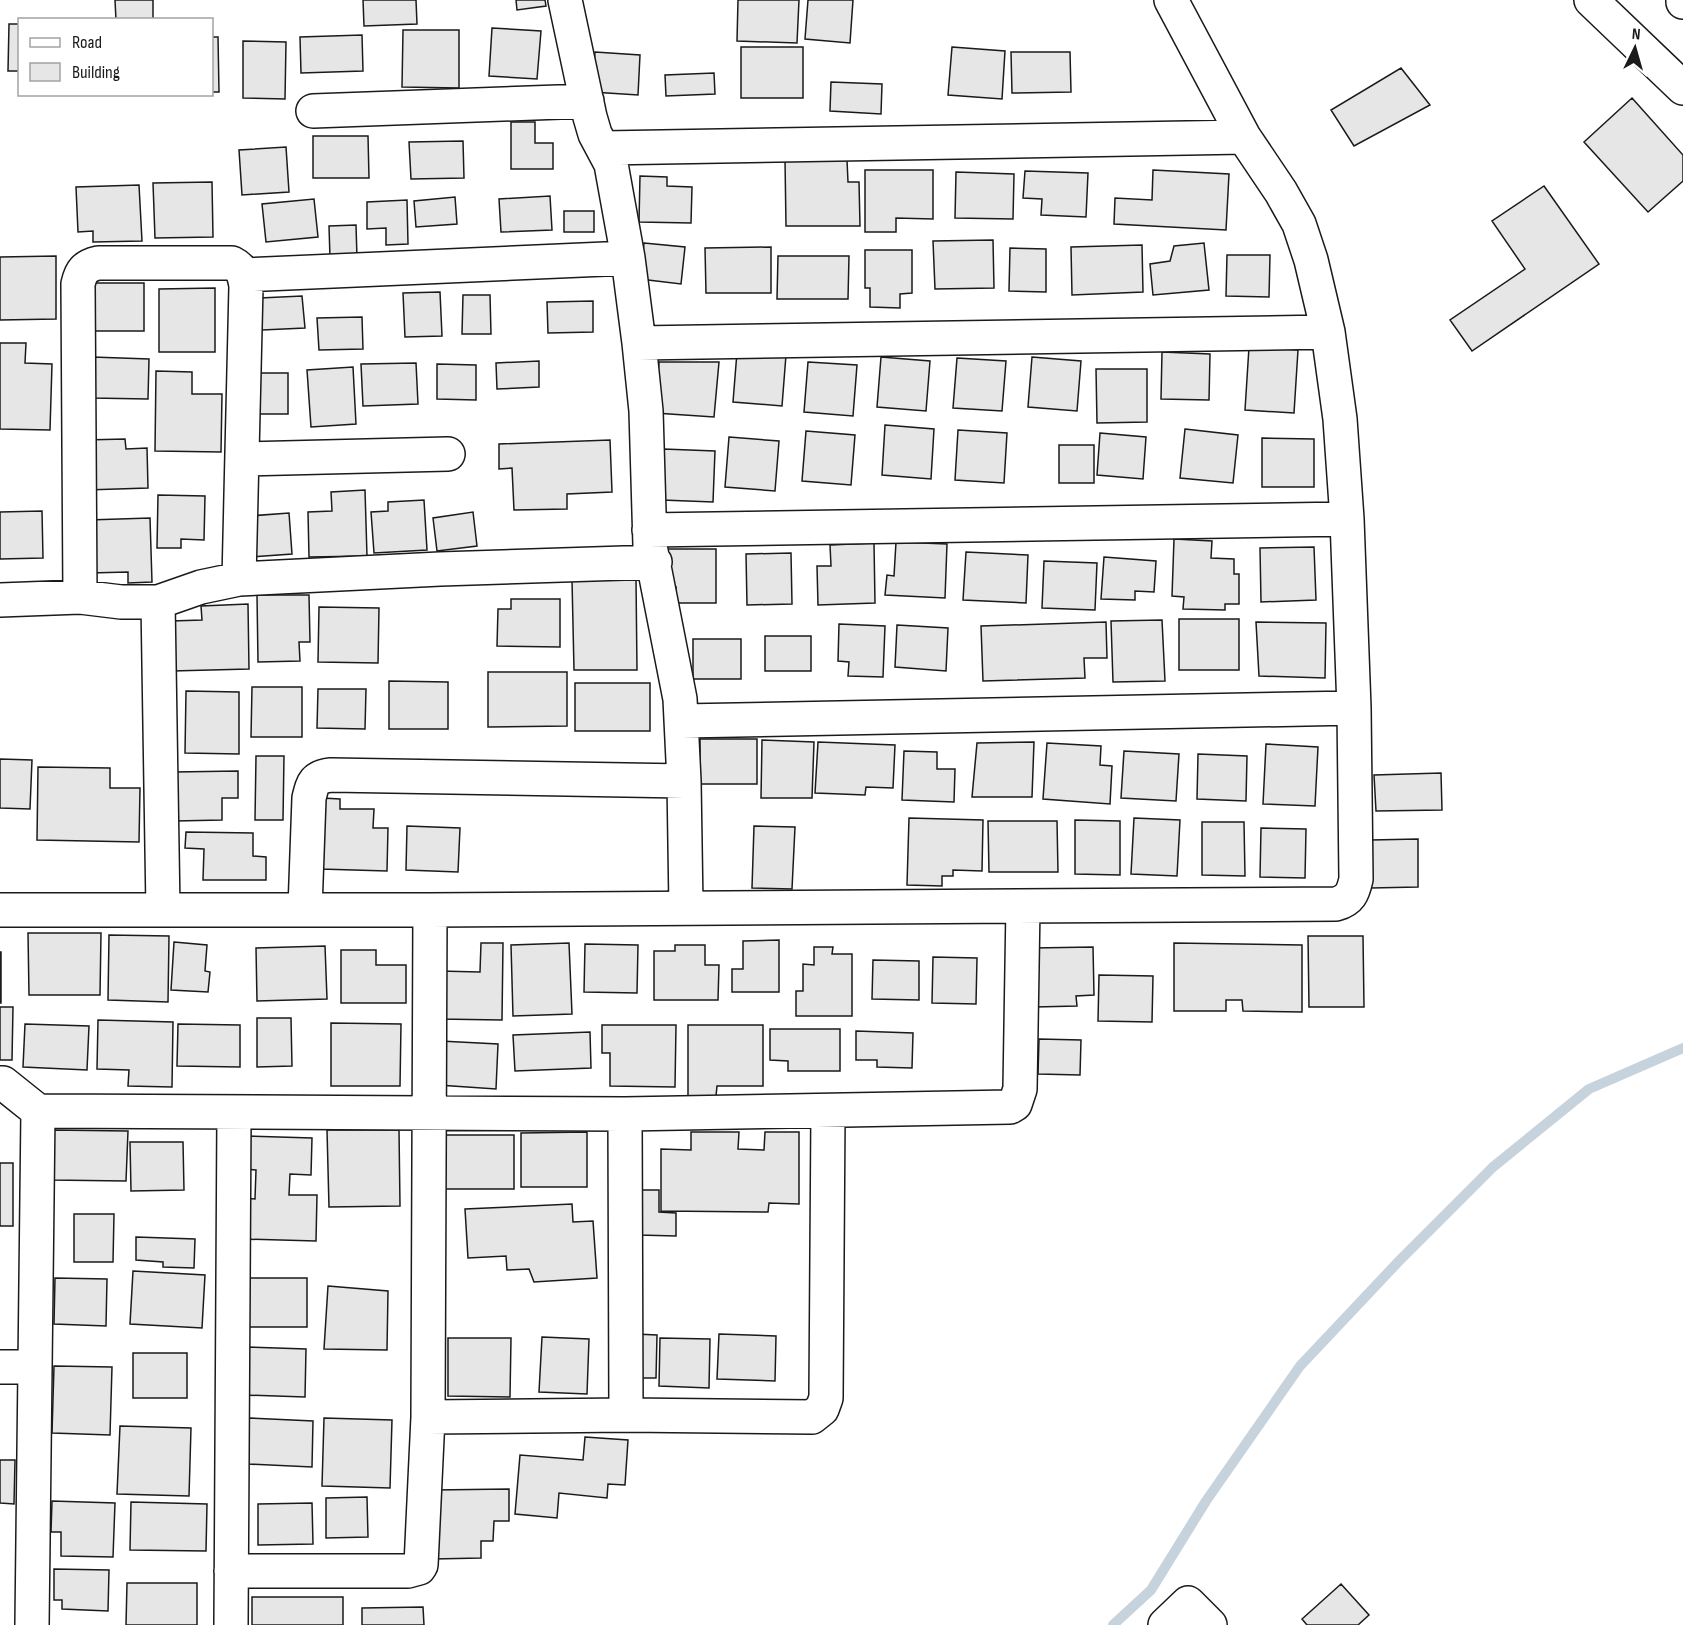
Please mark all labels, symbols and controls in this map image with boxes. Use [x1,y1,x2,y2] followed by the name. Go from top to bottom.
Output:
[18,18,213,96] legend
[1605,18,1665,78] north arrow
[1631,25,1641,44] text: N
[72,32,102,53] text: Road
[72,62,120,83] text: Building

